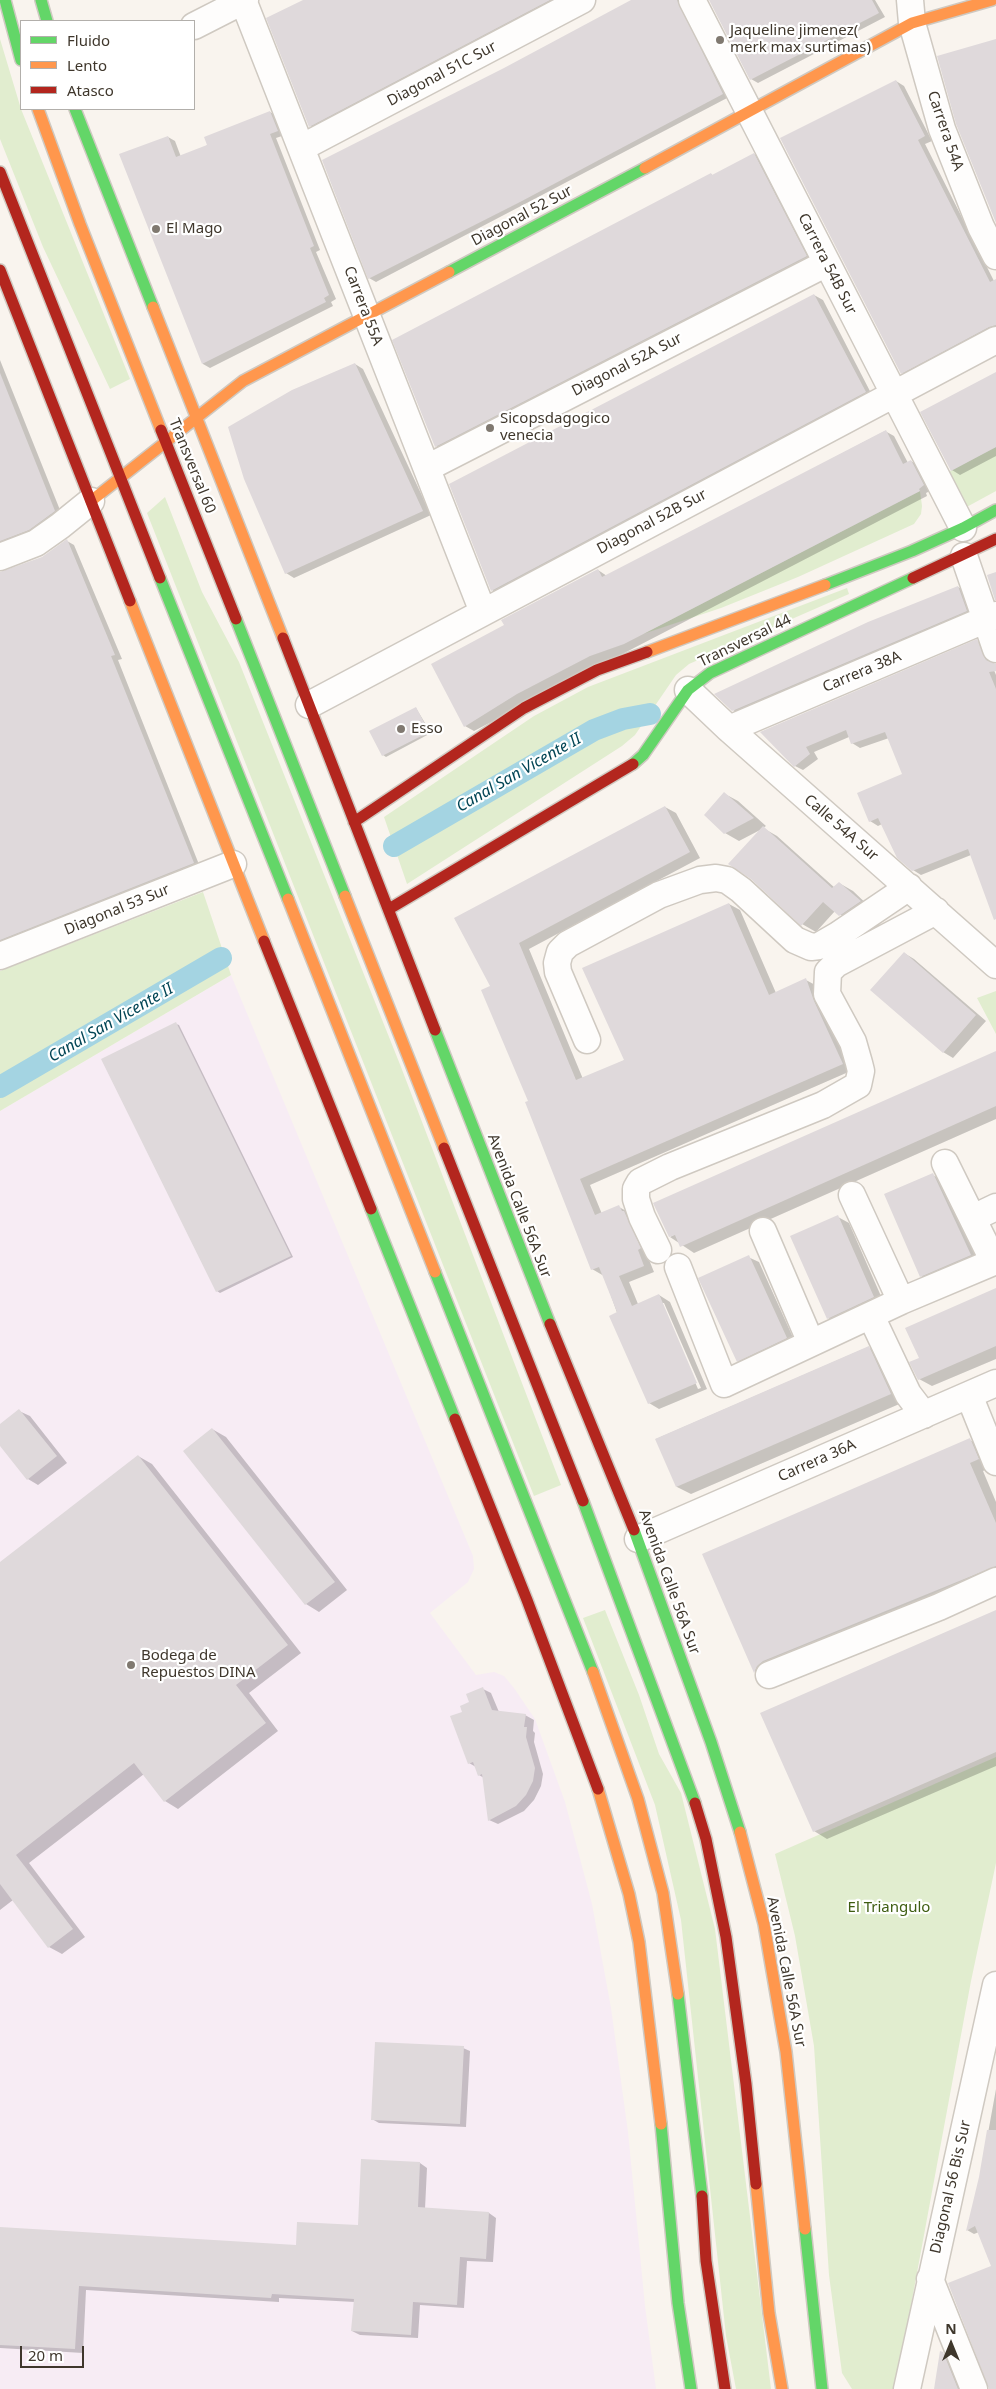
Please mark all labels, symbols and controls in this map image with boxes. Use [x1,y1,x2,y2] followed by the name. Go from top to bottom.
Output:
[20,20,195,110] legend
[730,22,871,57] place label: Jaqueline jimenez( merk max surtimas)
[67,30,110,50] text: Fluido
[714,34,726,46] marker: Jaqueline jimenez( merk max surtimas)
[384,38,500,110] street label: Diagonal 51C Sur
[67,55,107,75] text: Lento
[67,80,114,100] text: Atasco
[923,89,967,173] street label: Carrera 54A
[468,182,576,250] street label: Diagonal 52 Sur
[794,210,860,318] street label: Carrera 54B Sur
[166,220,222,238] place label: El Mago
[150,223,162,235] marker: El Mago
[340,264,386,348] street label: Carrera 55A
[569,329,685,401] street label: Diagonal 52A Sur
[500,410,610,445] place label: Sicopsdagogico venecia
[165,416,219,516] street label: Transversal 60
[484,422,496,434] marker: Sicopsdagogico venecia
[594,486,710,558] street label: Diagonal 52B Sur
[696,611,794,671] street label: Transversal 44
[820,647,904,697] street label: Carrera 38A
[411,720,443,738] place label: Esso
[395,723,407,735] marker: Esso
[453,729,585,817] water label: Canal San Vicente II
[800,791,882,865] street label: Calle 54A Sur
[62,881,172,939] street label: Diagonal 53 Sur
[45,979,177,1067] water label: Canal San Vicente II
[483,1132,555,1280] street label: Avenida Calle 56A Sur
[775,1436,859,1486] street label: Carrera 36A
[634,1507,704,1657] street label: Avenida Calle 56A Sur
[141,1647,256,1682] place label: Bodega de Repuestos DINA
[125,1659,137,1671] marker: Bodega de Repuestos DINA
[763,1895,809,2049] street label: Avenida Calle 56A Sur
[848,1899,930,1917] park label: El Triangulo
[927,2118,975,2256] street label: Diagonal 56 Bis Sur
[926,2319,976,2369] north arrow
[945,2319,957,2338] text: N
[22,2336,86,2368] scale bar
[28,2345,63,2365] text: 20 m

